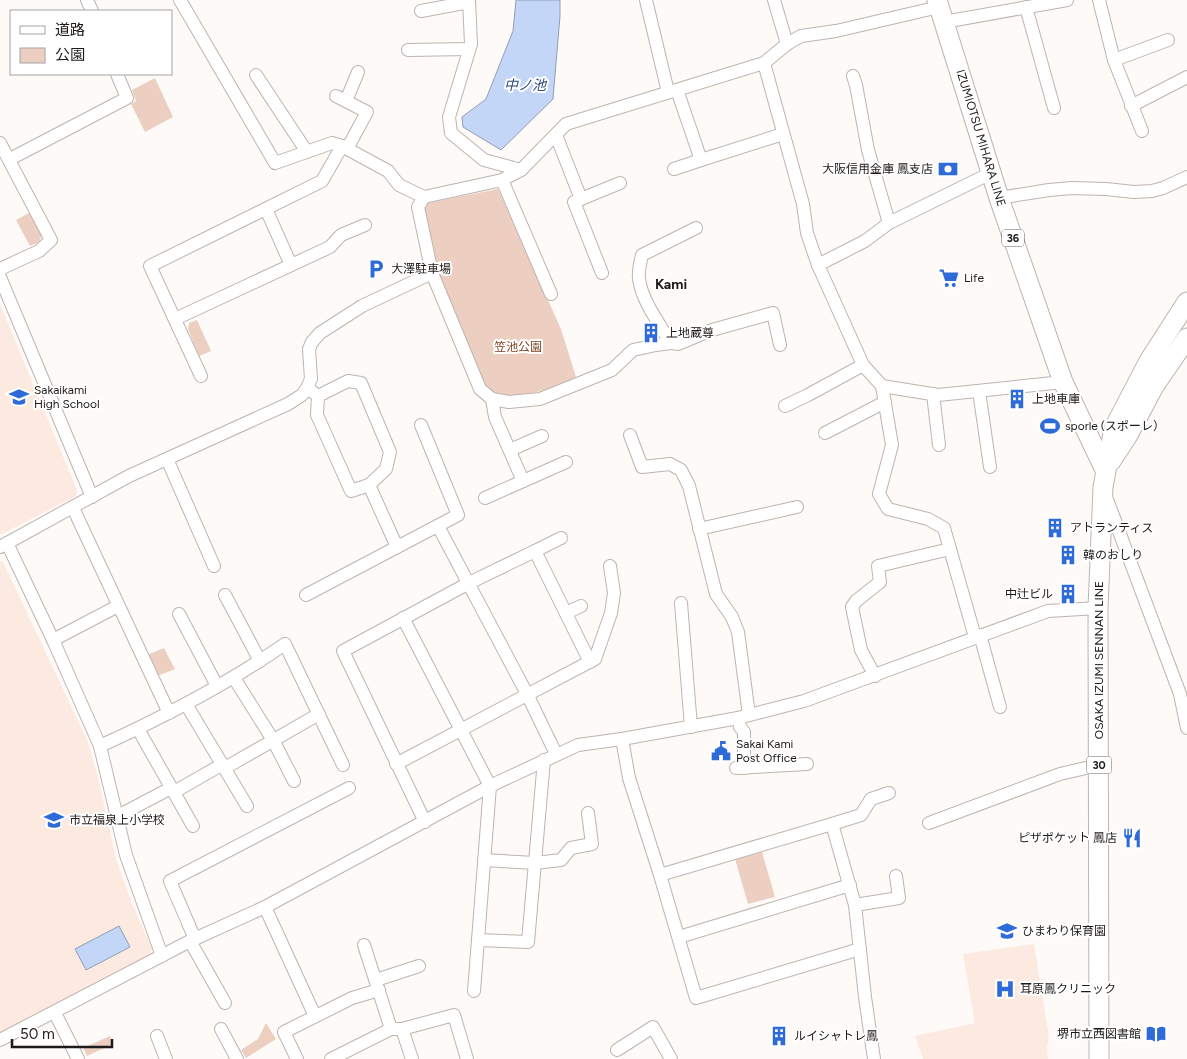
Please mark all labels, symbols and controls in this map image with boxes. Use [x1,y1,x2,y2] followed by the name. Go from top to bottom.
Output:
[10,10,172,75] legend
[55,21,85,39] text: 道路
[55,46,85,64] text: 公園
[953,68,1009,208] street label: IZUMIOTSU MIHARA LINE
[504,77,548,94] water label: 中ノ池
[937,158,959,180] bank icon: 大阪信用金庫 鳳支店
[822,162,933,176] place label: 大阪信用金庫 鳳支店
[1002,230,1024,247] road number: 36
[365,258,387,280] parking icon: 大澤駐車場
[391,262,451,276] place label: 大澤駐車場
[938,267,960,289] supermarket icon: Life
[964,271,984,285] place label: Life
[655,276,687,293] district label: Kami
[640,322,662,344] building icon: 上地蔵尊
[666,326,714,340] place label: 上地蔵尊
[494,340,542,354] park label: 笠池公園
[34,383,100,411] place label: Sakaikami High School
[8,386,30,408] school or university icon: Sakaikami High School
[1006,388,1028,410] building icon: 上地車庫
[1032,392,1080,406] place label: 上地車庫
[1039,415,1061,437] sports icon: sporle (スポーレ）
[1065,419,1165,433] place label: sporle (スポーレ）
[1044,517,1066,539] building icon: アトランティス
[1070,521,1153,535] place label: アトランティス
[1057,544,1079,566] building icon: 韓のおしり
[1083,548,1143,562] place label: 韓のおしり
[1092,581,1106,739] street label: OSAKA IZUMI SENNAN LINE
[1057,583,1079,605] building icon: 中辻ビル
[1005,587,1053,601] place label: 中辻ビル
[736,737,797,765] place label: Sakai Kami Post Office
[710,740,732,762] public building icon: Sakai Kami Post Office
[1086,756,1112,774] road number: 30
[43,809,65,831] school or university icon: 市立福泉上小学校
[69,813,165,827] place label: 市立福泉上小学校
[1121,827,1143,849] restaurant icon: ピザポケット 鳳店
[1018,831,1117,845] place label: ピザポケット 鳳店
[996,920,1018,942] school or university icon: ひまわり保育園
[1022,924,1106,938] place label: ひまわり保育園
[994,978,1016,1000] hospital icon: 耳原鳳クリニック
[1020,982,1116,996] place label: 耳原鳳クリニック
[12,1016,112,1048] scale bar
[1145,1023,1167,1045] library icon: 堺市立西図書館
[20,1025,55,1043] text: 50 m
[768,1025,790,1047] building icon: ルイシャトレ鳳
[1057,1027,1141,1041] place label: 堺市立西図書館
[794,1029,878,1043] place label: ルイシャトレ鳳

